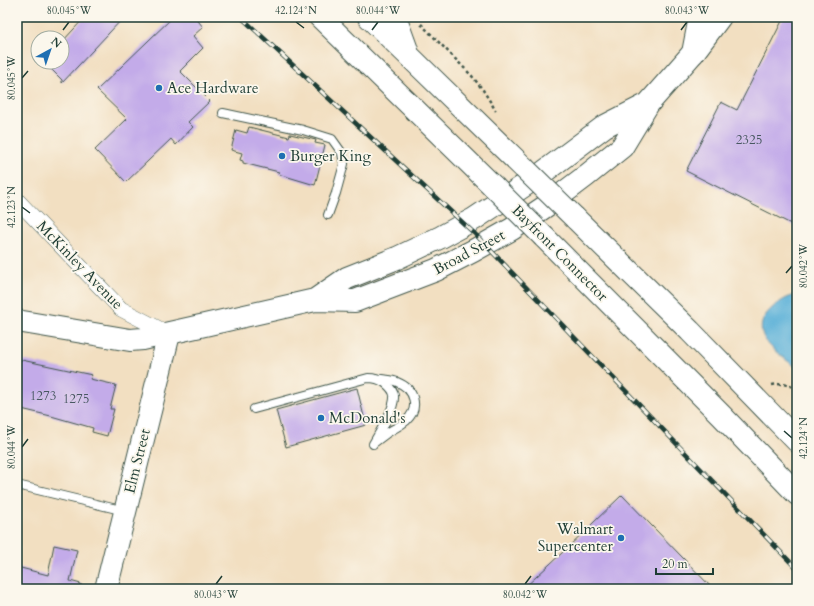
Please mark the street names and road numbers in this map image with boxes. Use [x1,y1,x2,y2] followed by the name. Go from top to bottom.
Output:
[507,200,613,306] street label: Bayfront Connector
[32,216,128,314] street label: McKinley Avenue
[430,225,509,279] street label: Broad Street
[119,426,155,495] street label: Elm Street

